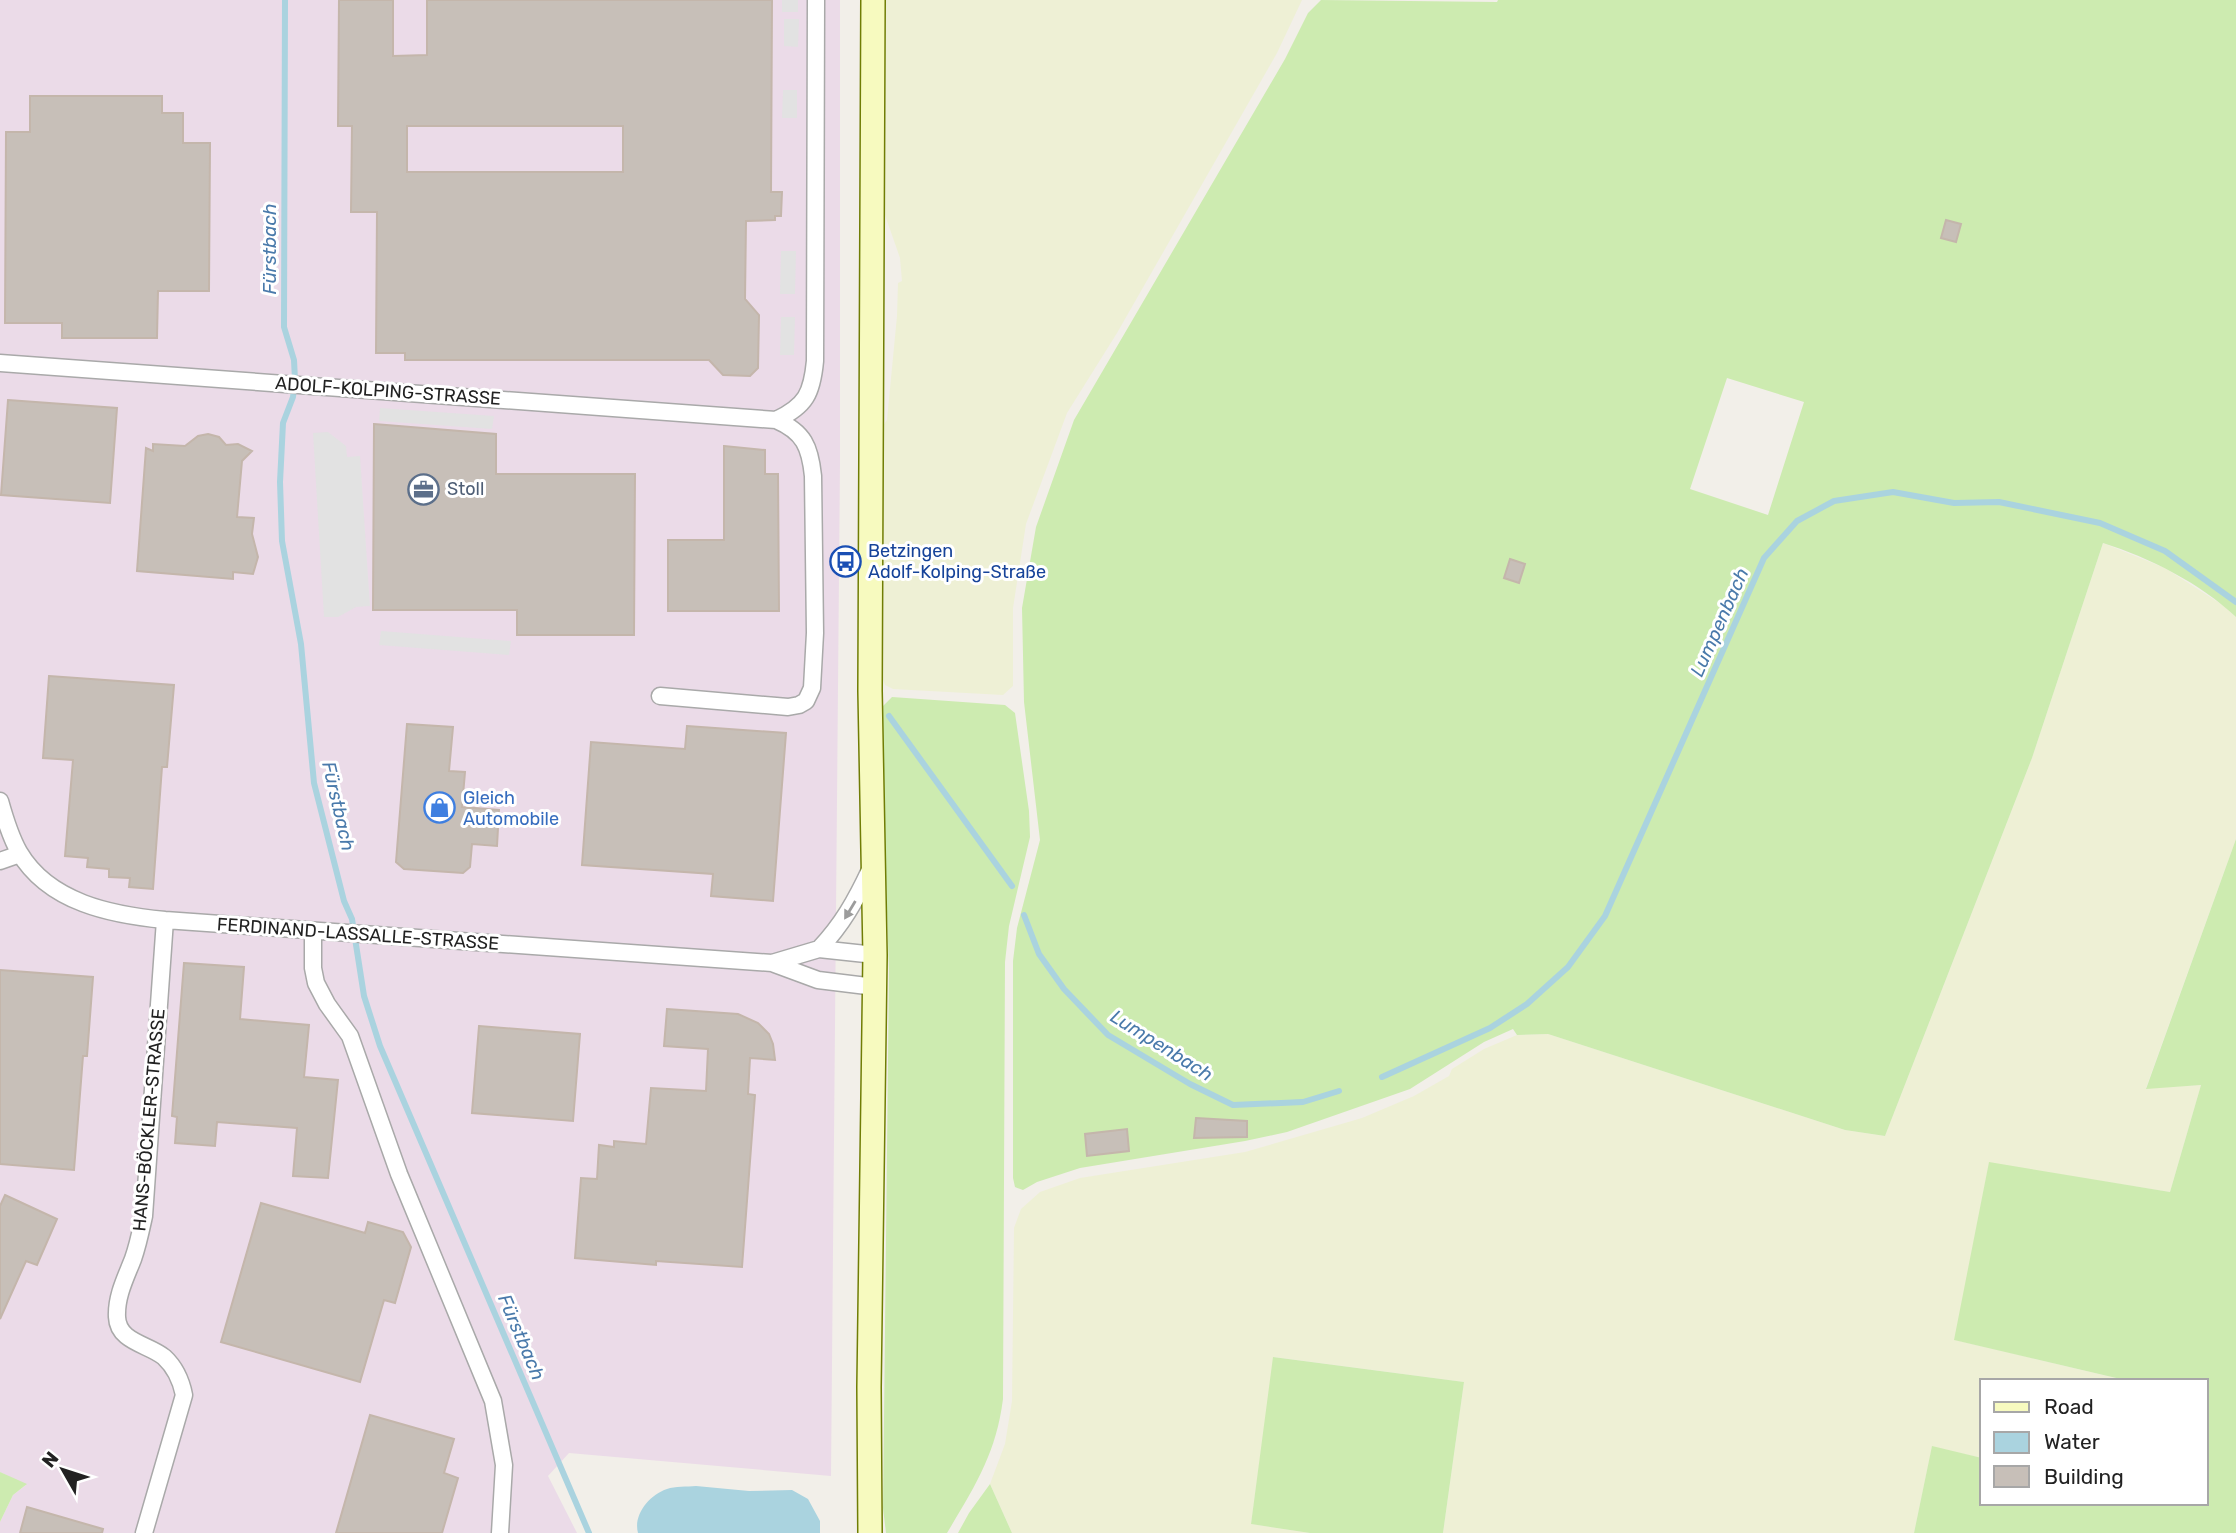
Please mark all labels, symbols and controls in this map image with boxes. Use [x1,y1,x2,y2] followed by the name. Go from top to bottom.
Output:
[258,203,281,295] water label: Fürstbach
[274,372,502,410] street label: ADOLF-KOLPING-STRASSE
[407,472,441,506] office icon: Stoll
[447,478,484,500] place label: Stoll
[868,540,1046,583] place label: Betzingen Adolf-Kolping-Straße
[828,544,862,578] bus stop icon: Betzingen Adolf-Kolping-Straße
[1685,564,1754,680] water label: Lumpenbach
[317,759,360,853] water label: Fürstbach
[463,787,559,830] place label: Gleich Automobile
[423,791,457,825] shop icon: Gleich Automobile
[844,901,856,920] one-way arrow
[216,913,500,955] street label: FERDINAND-LASSALLE-STRASSE
[1106,1005,1217,1086] water label: Lumpenbach
[128,1008,170,1232] street label: HANS-BÖCKLER-STRASSE
[493,1291,550,1384] water label: Fürstbach
[1980,1379,2208,1505] legend
[2044,1394,2094,1419] text: Road
[2044,1429,2100,1454] text: Water
[28,1435,98,1505] north arrow
[37,1447,63,1472] text: N
[2044,1464,2124,1489] text: Building

